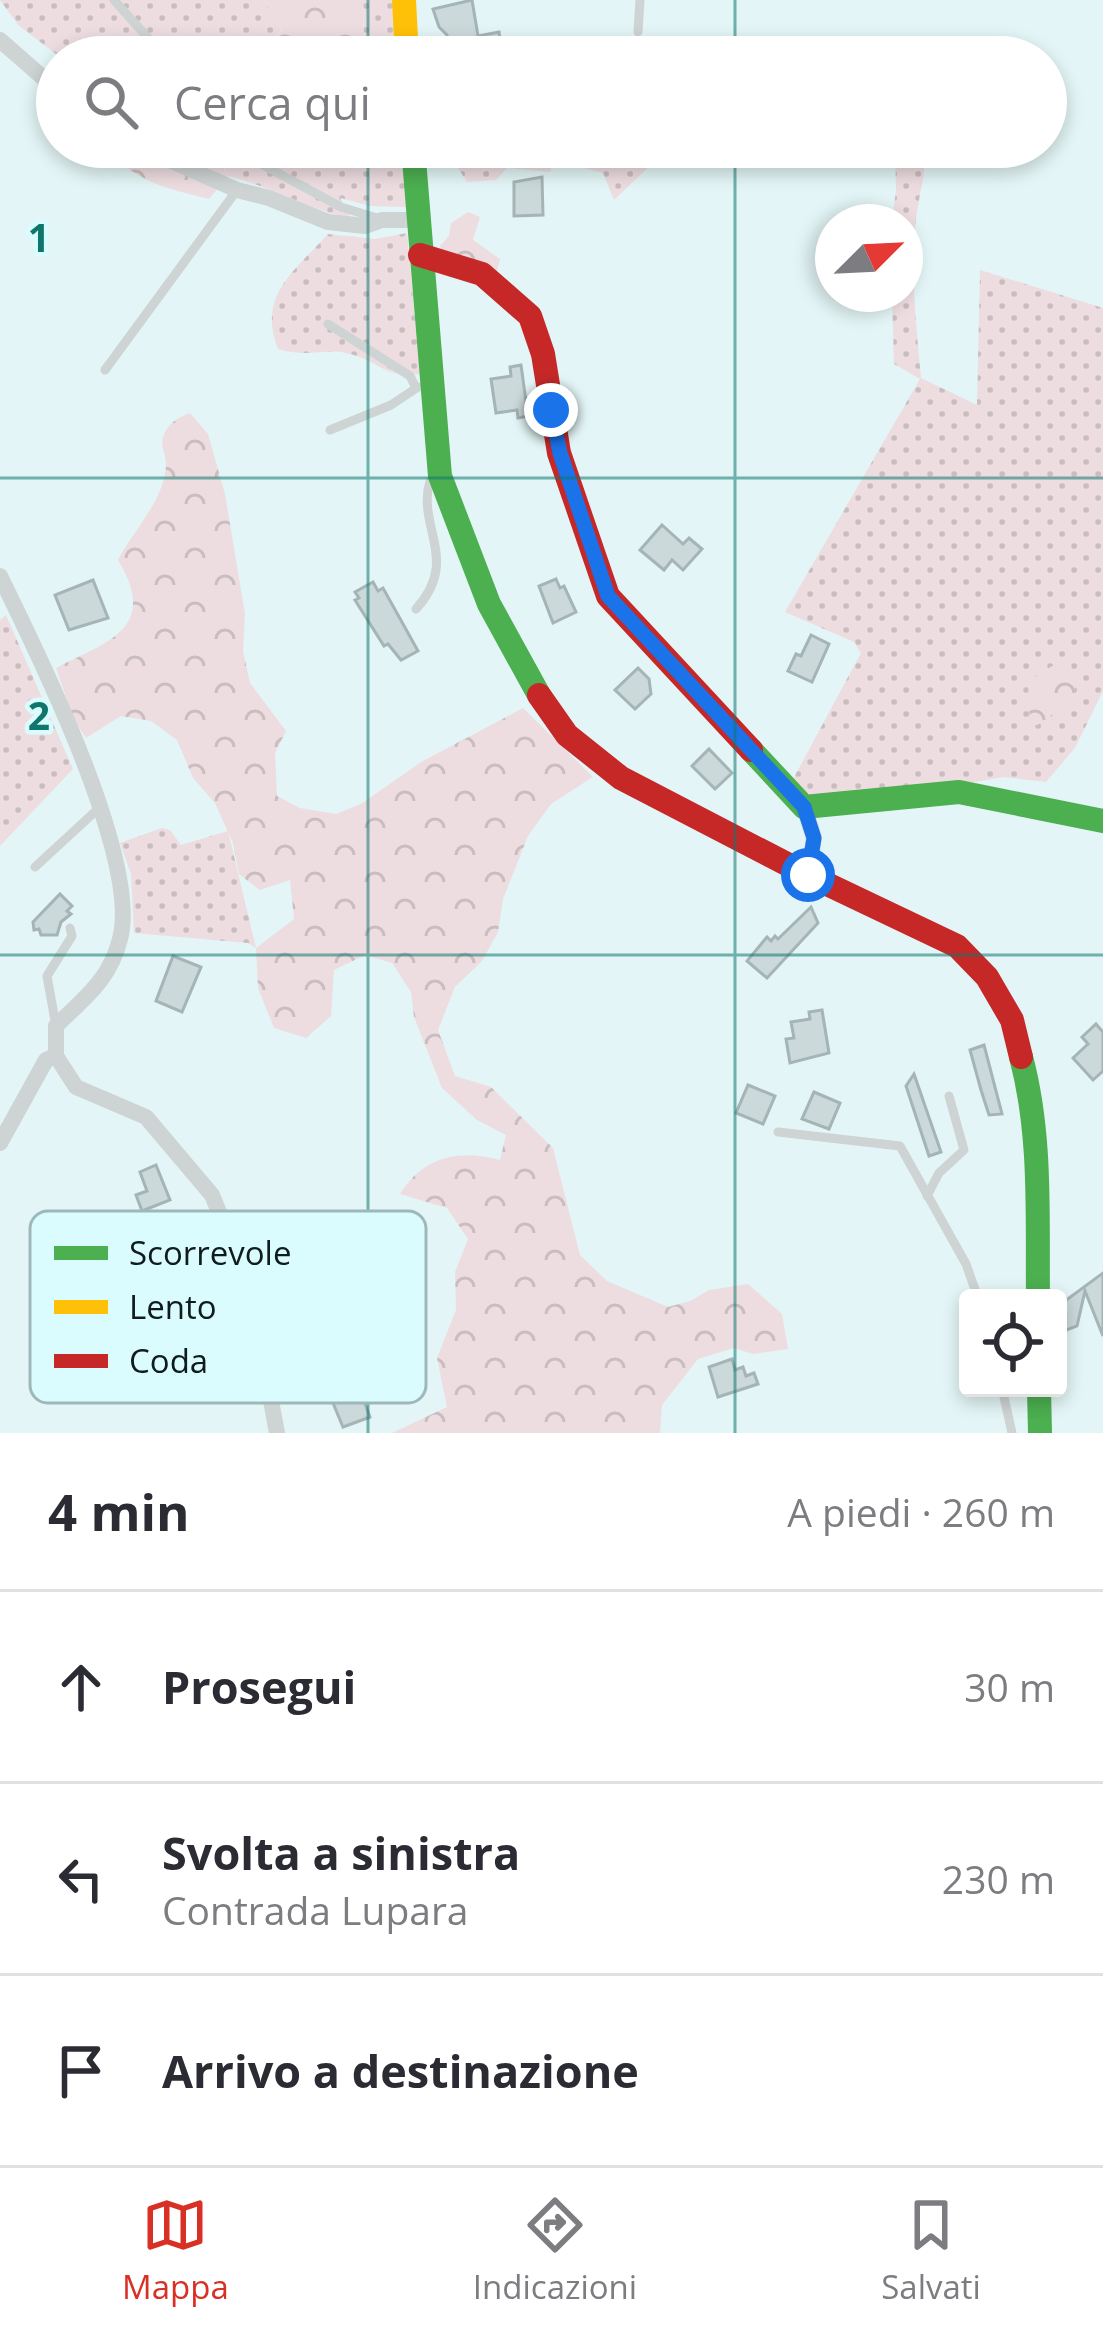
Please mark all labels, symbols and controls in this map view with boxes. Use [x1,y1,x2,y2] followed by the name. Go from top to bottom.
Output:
[36,36,1067,168] search box
[78,69,144,135] icon: search
[174,72,371,133] text: Cerca qui
[815,204,923,312] north arrow
[28,210,50,263] text: 1
[524,383,578,437] route end
[28,688,50,741] text: 2
[781,848,835,902] route start
[30,1211,426,1403] legend
[129,1230,291,1275] text: Scorrevole
[129,1284,217,1329] text: Lento
[959,1289,1067,1397] map controls
[959,1289,1067,1397] button: locate
[129,1338,208,1383] text: Coda
[48,1476,190,1546] text: 4 min
[787,1485,1055,1538] text: A piedi · 260 m
[48,1654,114,1720] icon: ahead
[162,1656,356,1717] text: Prosegui
[964,1660,1055,1713] text: 30 m
[162,1822,520,1883] text: Svolta a sinistra
[48,1846,114,1912] icon: left
[942,1852,1055,1905] text: 230 m
[162,1883,469,1936] text: Contrada Lupara
[48,2038,114,2104] icon: arrive
[162,2040,639,2101] text: Arrivo a destinazione
[122,2192,229,2309] tab: Mappa
[473,2192,637,2309] tab: Indicazioni
[881,2192,981,2309] tab: Salvati

